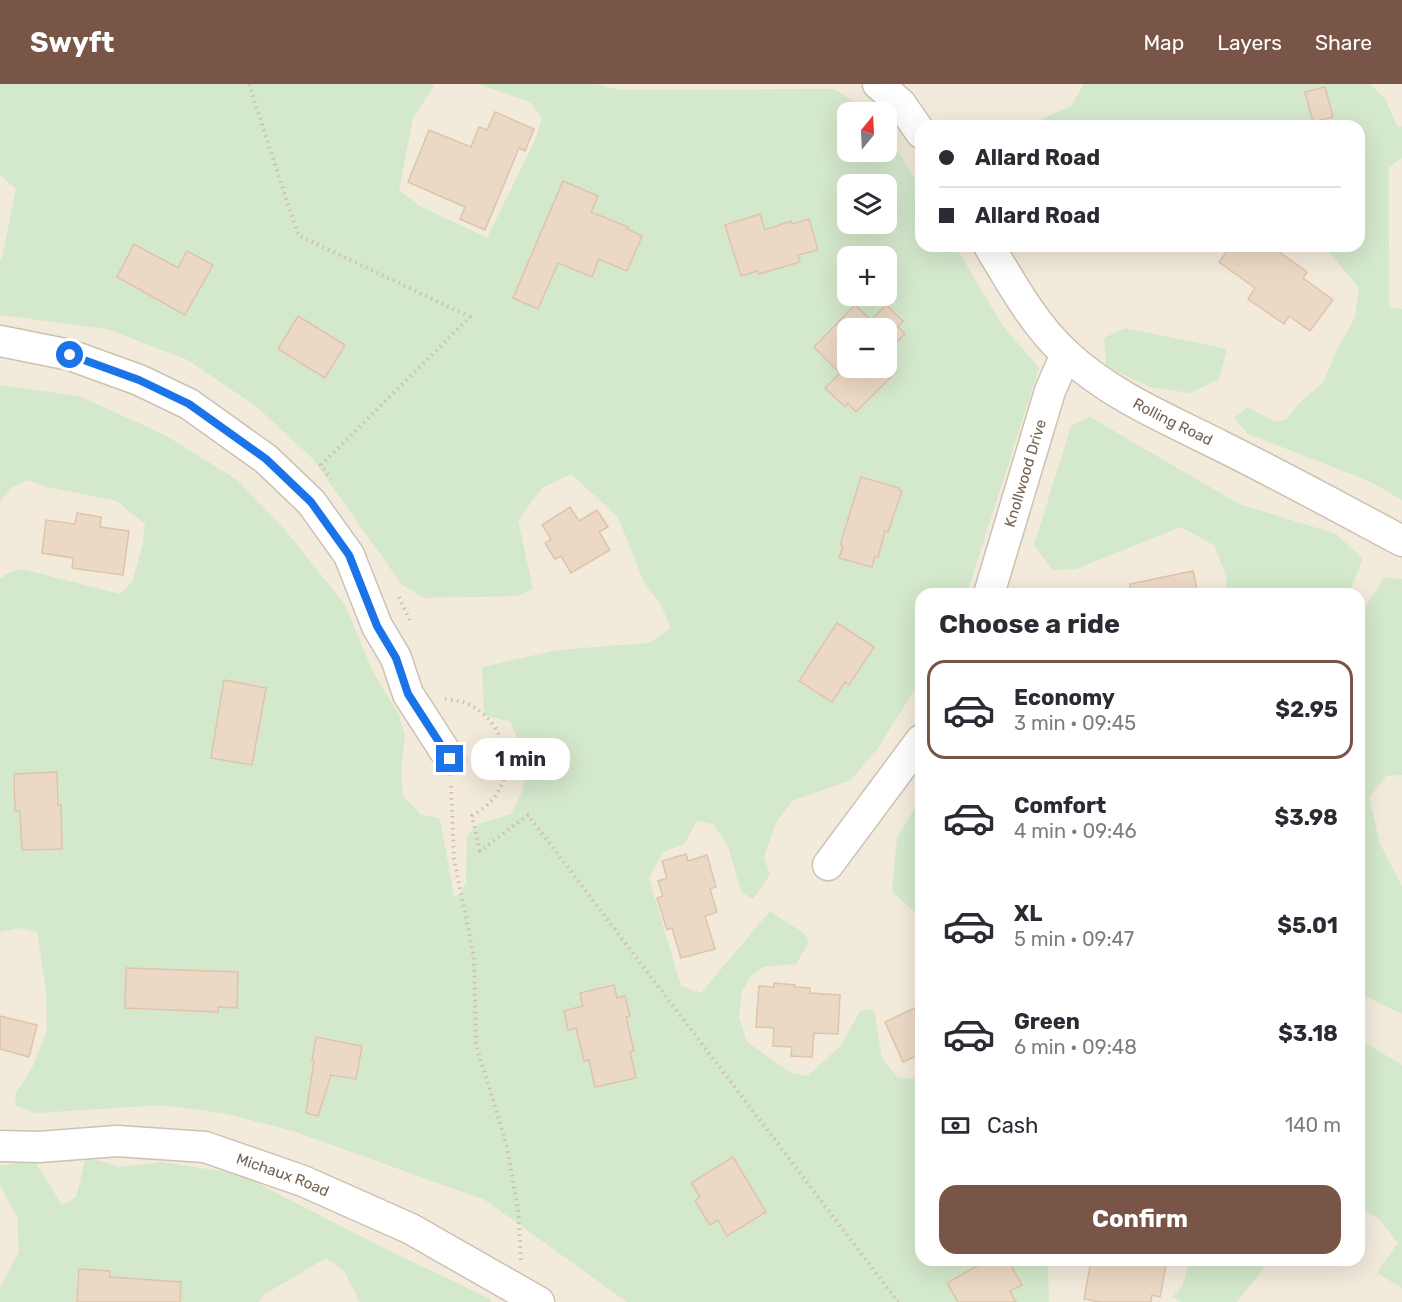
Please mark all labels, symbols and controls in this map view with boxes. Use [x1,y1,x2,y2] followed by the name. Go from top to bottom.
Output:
[30,26,114,59] text: Swyft
[1143,30,1184,55] text: Map
[1217,30,1282,55] text: Layers
[1315,30,1372,55] text: Share
[837,102,897,162] north arrow
[837,102,897,378] map controls
[975,144,1100,171] text: Allard Road
[837,174,897,234] button: layers
[975,202,1100,229] text: Allard Road
[837,246,897,306] button: +
[837,318,897,378] button: −
[56,341,83,368] route start
[1130,394,1216,449] street label: Rolling Road
[1001,417,1050,529] street label: Knollwood Drive
[939,608,1120,640] text: Choose a ride
[942,683,996,737] icon: car
[1014,684,1115,711] text: Economy
[1275,696,1338,723] text: $2.95
[1014,711,1136,735] text: 3 min · 09:45
[471,738,570,780] callout: 1 min
[436,745,463,772] route end
[495,747,546,771] text: 1 min
[942,791,996,845] icon: car
[1014,792,1106,819] text: Comfort
[1274,804,1338,831] text: $3.98
[1014,819,1137,843] text: 4 min · 09:46
[942,899,996,953] icon: car
[1014,900,1042,927] text: XL
[1277,912,1338,939] text: $5.01
[1014,927,1134,951] text: 5 min · 09:47
[942,1007,996,1061] icon: car
[1014,1008,1080,1035] text: Green
[1278,1020,1338,1047] text: $3.18
[1014,1035,1137,1059] text: 6 min · 09:48
[939,1109,972,1142] icon: cash
[987,1112,1038,1139] text: Cash
[1285,1113,1341,1137] text: 140 m
[234,1150,332,1200] street label: Michaux Road
[939,1185,1341,1254] button: Confirm

